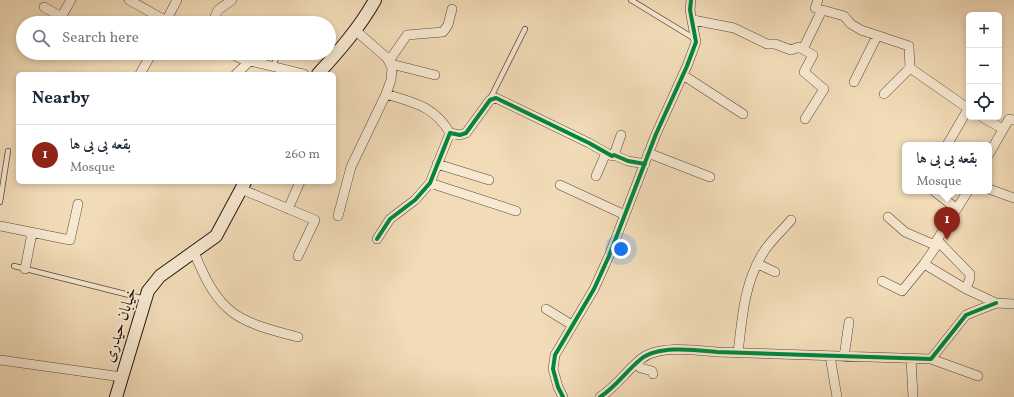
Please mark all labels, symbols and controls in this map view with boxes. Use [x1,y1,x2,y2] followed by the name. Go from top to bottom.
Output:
[966,12,1002,120] map controls
[966,12,1002,48] button: +
[16,16,336,60] search box
[30,27,52,49] icon: search
[62,28,139,49] text: Search here
[966,48,1002,84] button: −
[966,84,1002,120] button: locate
[32,87,90,110] text: Nearby
[70,135,131,156] text: بقعه بی بی ها
[902,142,992,194] popup
[42,146,48,164] text: 1
[285,146,320,164] text: 260 m
[917,149,977,170] text: بقعه بی بی ها
[70,159,115,177] text: Mosque
[917,173,961,191] text: Mosque
[934,207,960,240] pin: 1
[611,239,631,259] your location
[99,285,143,365] street label: خیابان حیدری

